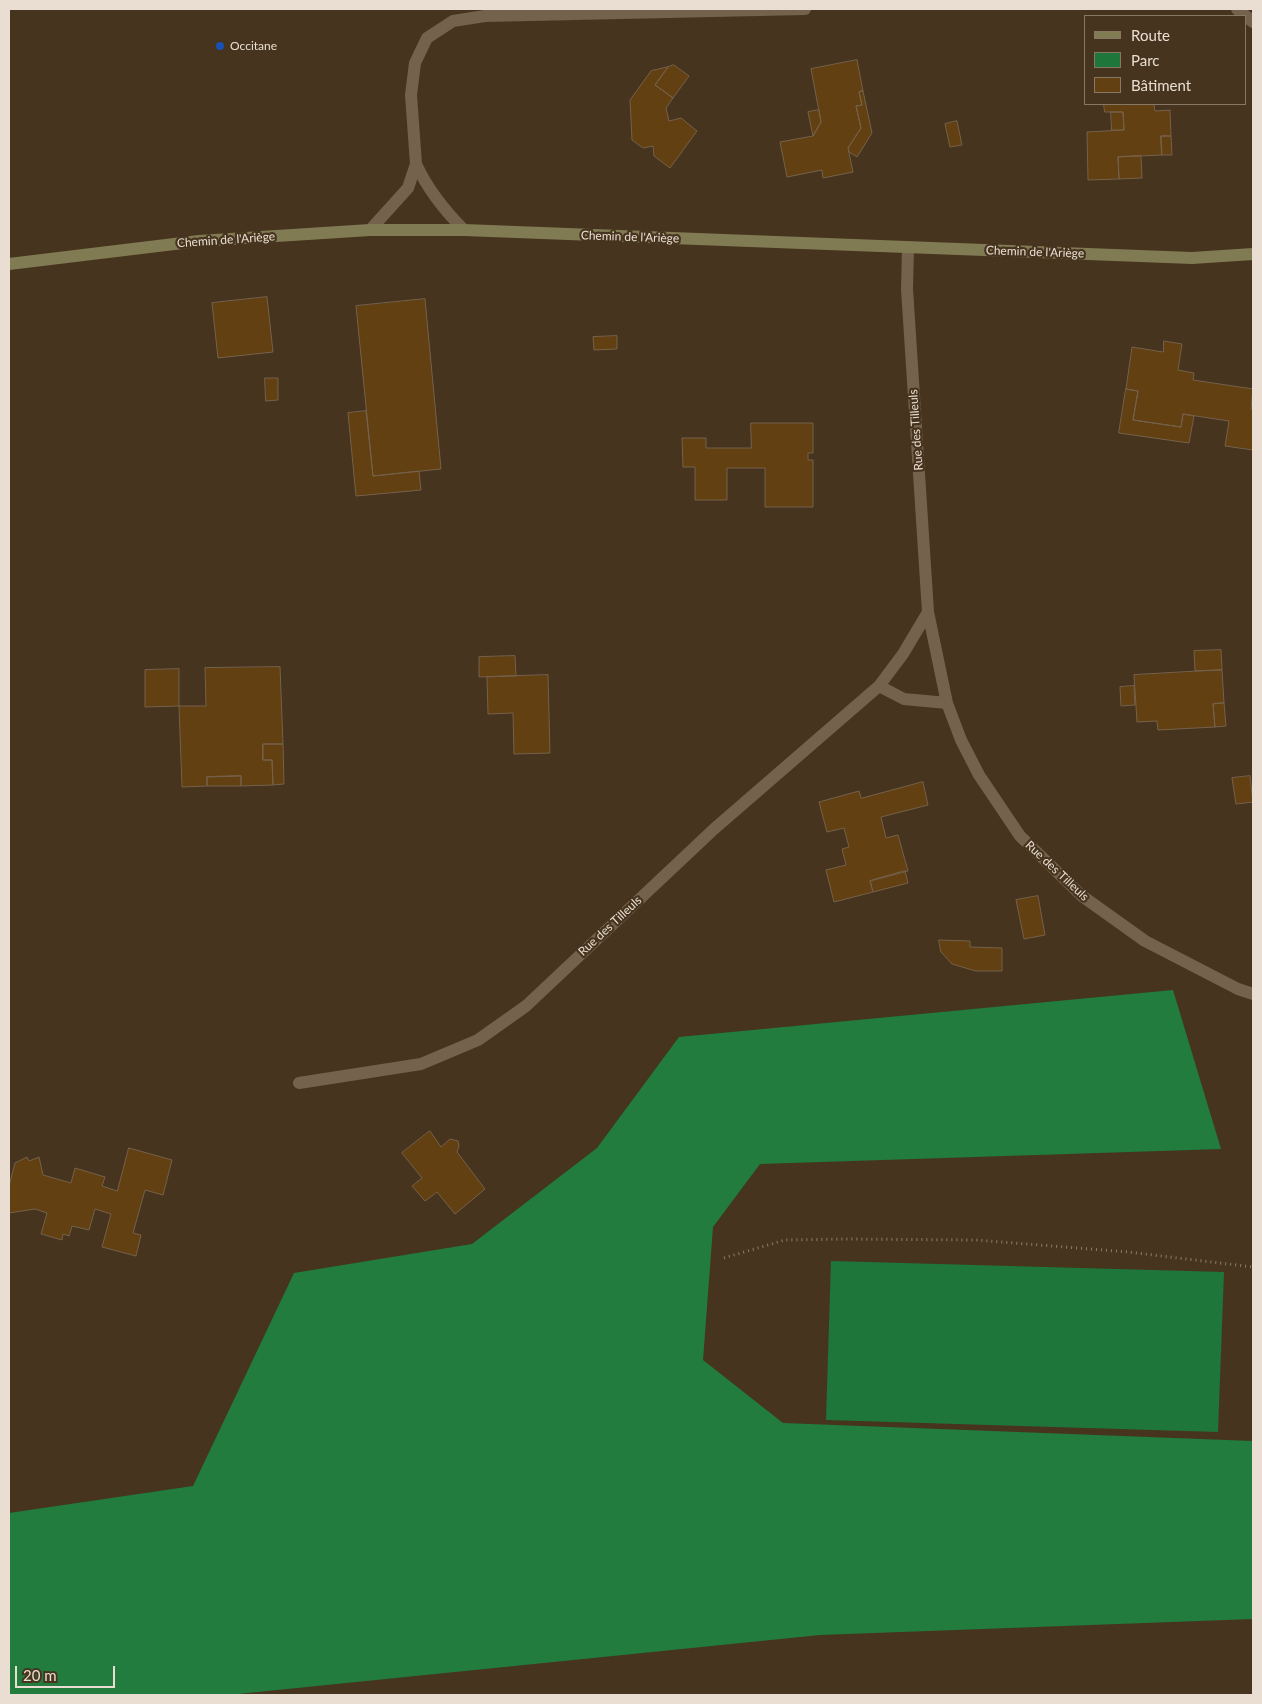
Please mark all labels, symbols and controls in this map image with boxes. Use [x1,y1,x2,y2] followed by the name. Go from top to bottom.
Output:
[1084,15,1247,105] legend
[1131,26,1170,44] text: Route
[230,39,277,53] place label: Occitane
[214,40,226,52] marker: Occitane
[1131,51,1160,69] text: Parc
[1131,76,1191,94] text: Bâtiment
[581,228,679,246] street label: Chemin de l'Ariège
[176,229,276,251] street label: Chemin de l'Ariège
[986,243,1084,261] street label: Chemin de l'Ariège
[906,389,926,471] street label: Rue des Tilleuls
[1022,838,1092,904] street label: Rue des Tilleuls
[575,893,645,959] street label: Rue des Tilleuls
[18,1656,118,1688] scale bar
[23,1666,57,1684] text: 20 m

